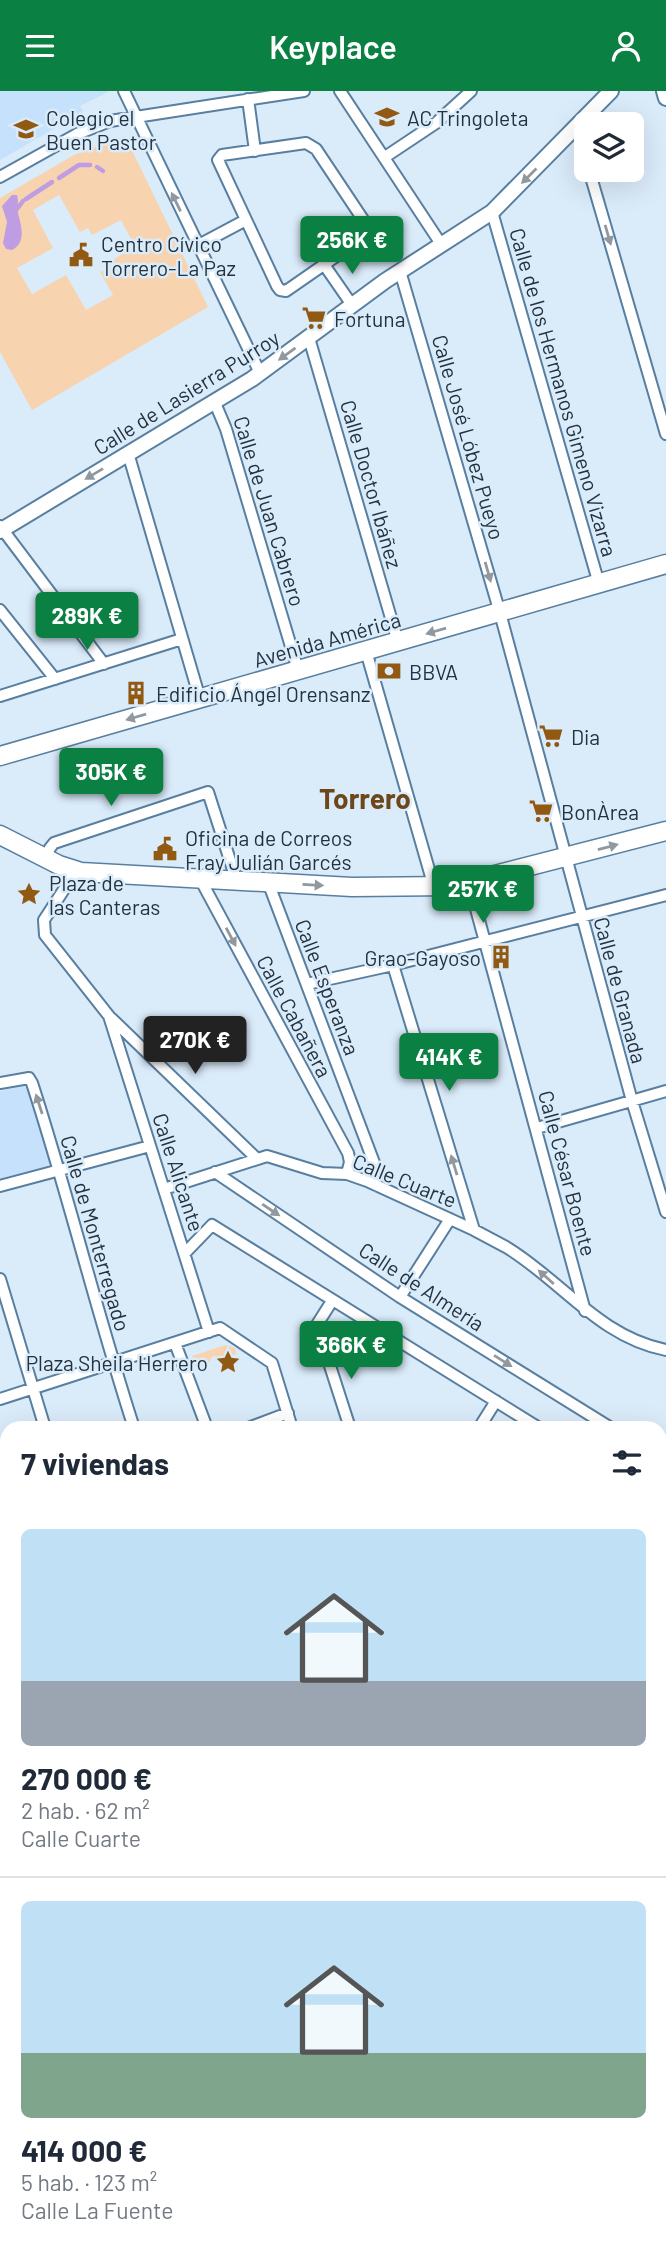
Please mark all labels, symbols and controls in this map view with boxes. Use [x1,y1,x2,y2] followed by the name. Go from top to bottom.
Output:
[21,27,59,65] icon: menu
[269,27,397,65] text: Keyplace
[607,27,645,65] icon: person
[373,103,401,131] school or university icon: AC Tringoleta
[46,105,157,154] place label: Colegio el Buen Pastor
[407,105,529,130] place label: AC Tringoleta
[574,112,644,182] map controls
[574,112,644,182] button: layers
[12,115,40,143] school or university icon: Colegio el Buen Pastor
[521,168,537,184] one-way arrow
[171,192,182,212] one-way arrow
[295,216,409,276] pin: 256K €
[316,225,388,253] text: 256K €
[505,225,623,559] street label: Calle de los Hermanos Gimeno Vizarra
[604,225,614,246] one-way arrow
[101,231,236,280] place label: Centro Cívico Torrero-La Paz
[67,241,95,269] public building icon: Centro Cívico Torrero-La Paz
[300,304,328,332] supermarket icon: Fortuna
[334,306,405,331] place label: Fortuna
[89,324,284,459] street label: Calle de Lasierra Purroy
[428,332,510,542] street label: Calle José Lóbez Pueyo
[278,346,296,360] one-way arrow
[336,397,408,571] street label: Calle Doctor Ibáñez
[229,413,311,609] street label: Calle de Juan Cabrero
[84,468,103,480] one-way arrow
[483,561,493,582] one-way arrow
[30,593,144,652] pin: 289K €
[51,601,123,629] text: 289K €
[251,606,403,672] street label: Avenida América
[425,627,446,637] one-way arrow
[375,657,403,685] bank icon: BBVA
[409,659,458,684] place label: BBVA
[122,679,150,707] building icon: Edificio Ángel Orensanz
[156,681,370,706] place label: Edificio Ángel Orensanz
[125,712,147,723] one-way arrow
[537,722,565,750] supermarket icon: Dia
[571,724,600,749] place label: Dia
[54,749,168,808] pin: 305K €
[75,757,147,785] text: 305K €
[319,781,411,815] district label: Torrero
[527,797,555,825] supermarket icon: BonÀrea
[561,799,639,824] place label: BonÀrea
[185,825,352,874] place label: Oficina de Correos Fray Julián Garcés
[151,835,179,863] public building icon: Oficina de Correos Fray Julián Garcés
[598,841,619,851] one-way arrow
[426,865,540,925] pin: 257K €
[49,870,160,919] place label: Plaza de las Canteras
[448,874,518,902] text: 257K €
[302,879,324,890] one-way arrow
[15,880,43,908] place icon: Plaza de las Canteras
[589,914,653,1066] street label: Calle de Granada
[291,916,365,1058] street label: Calle Esperanza
[225,927,237,947] one-way arrow
[487,943,515,971] building icon: Grao-Gayoso
[364,945,481,970] place label: Grao-Gayoso
[252,951,338,1081] street label: Calle Cabañera
[138,1017,252,1076] pin: 270K €
[160,1025,230,1053] text: 270K €
[392,1033,506,1093] pin: 414K €
[415,1042,483,1070] text: 414K €
[534,1087,602,1259] street label: Calle César Boente
[33,1094,44,1115] one-way arrow
[148,1110,210,1234] street label: Calle Alicante
[56,1132,136,1334] street label: Calle de Monterregado
[350,1148,460,1212] street label: Calle Cuarte
[449,1154,459,1175] one-way arrow
[262,1203,281,1216] one-way arrow
[355,1236,489,1336] street label: Calle de Almería
[538,1270,555,1286] one-way arrow
[294,1321,408,1381] pin: 366K €
[316,1330,386,1358] text: 366K €
[214,1348,242,1376] place icon: Plaza Sheila Herrero
[26,1350,208,1375] place label: Plaza Sheila Herrero
[494,1354,513,1367] one-way arrow
[608,1444,646,1482] icon: filters
[21,1445,169,1481] text: 7 viviendas
[271,1575,397,1701] icon: home
[21,1760,152,1796] text: 270 000 €
[21,1796,150,1824] text: 2 hab. · 62 m²
[21,1824,141,1852] text: Calle Cuarte
[271,1947,397,2073] icon: home
[21,2132,147,2168] text: 414 000 €
[21,2168,157,2196] text: 5 hab. · 123 m²
[21,2196,173,2224] text: Calle La Fuente

